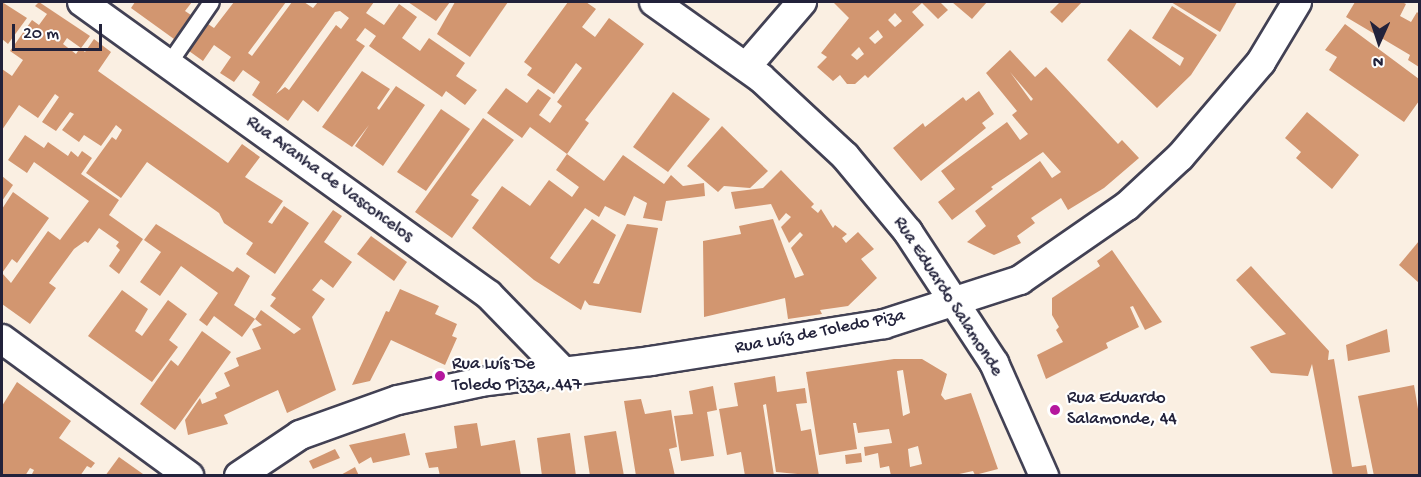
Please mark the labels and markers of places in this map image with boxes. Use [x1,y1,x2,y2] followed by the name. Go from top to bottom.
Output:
[452,355,582,398] place label: Rua Luís De Toledo Pizza, 447
[433,369,447,383] marker: Rua Luís De Toledo Pizza, 447
[1067,389,1177,432] place label: Rua Eduardo Salamonde, 44
[1048,403,1062,417] marker: Rua Eduardo Salamonde, 44

